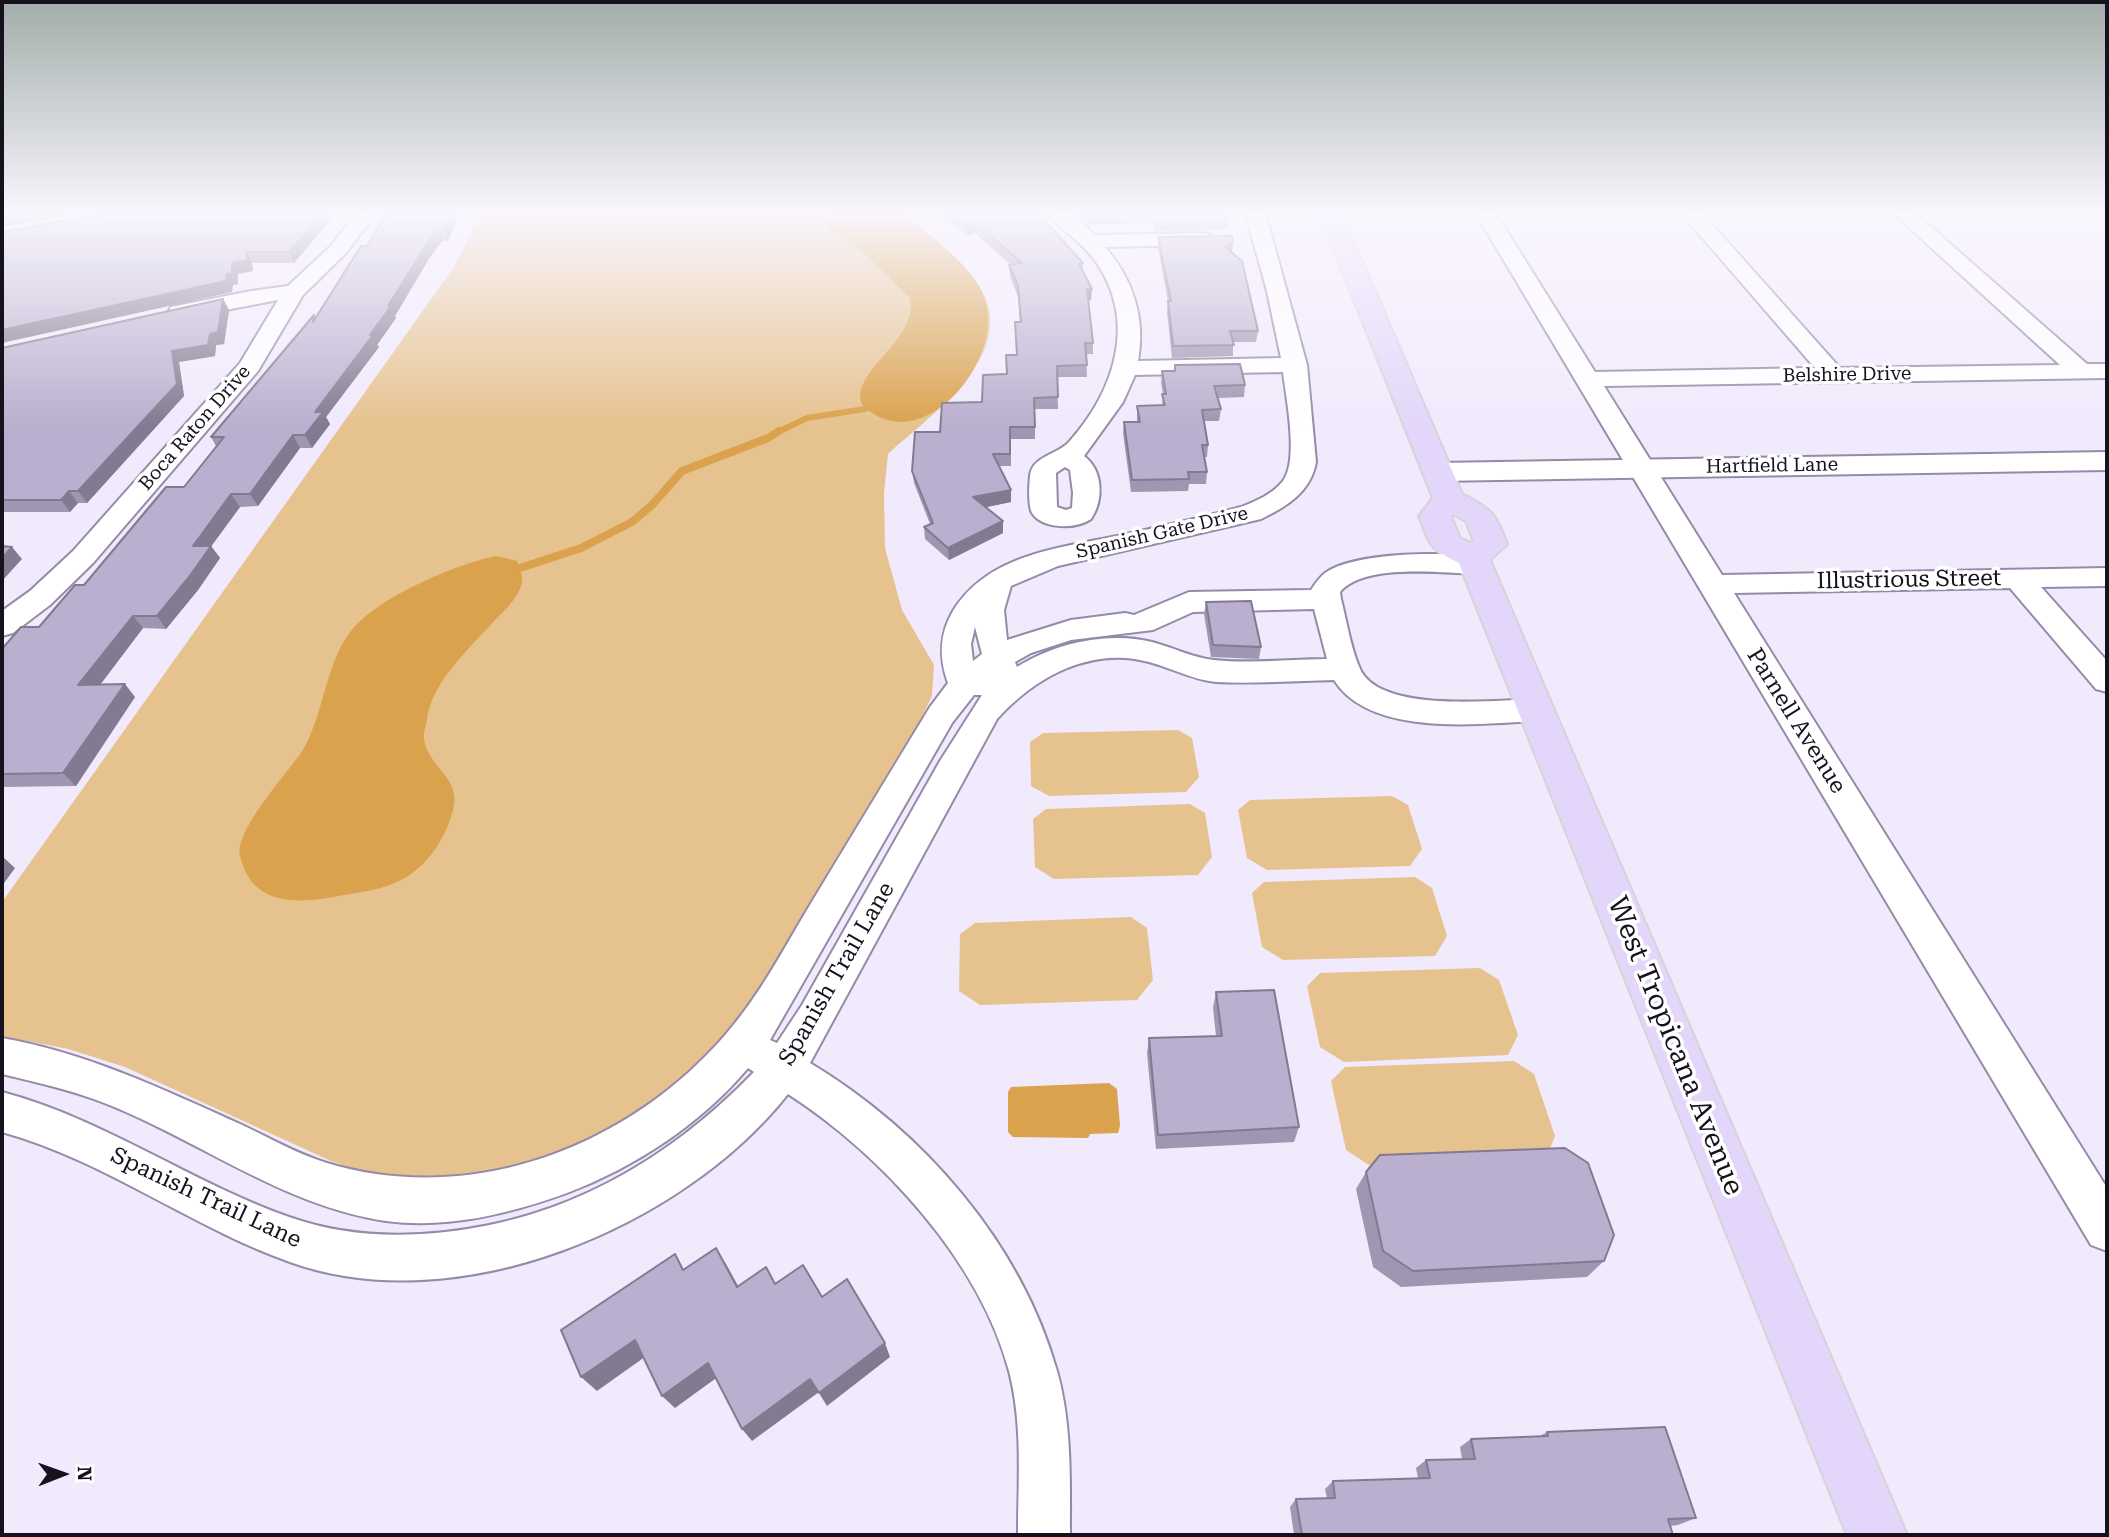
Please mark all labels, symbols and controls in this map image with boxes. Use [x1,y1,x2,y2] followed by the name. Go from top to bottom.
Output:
[134,361,256,495] street label: Boca Raton Drive
[1782,362,1912,388] street label: Belshire Drive
[1706,453,1838,479] street label: Hartfield Lane
[1074,502,1250,564] street label: Spanish Gate Drive
[1816,565,2002,595] street label: Illustrious Street
[1740,643,1852,799] street label: Parnell Avenue
[773,877,901,1071] street label: Spanish Trail Lane
[1600,892,1750,1200] street label: West Tropicana Avenue
[106,1142,306,1254] street label: Spanish Trail Lane
[28,1439,98,1509] north arrow
[73,1466,96,1481] text: N

